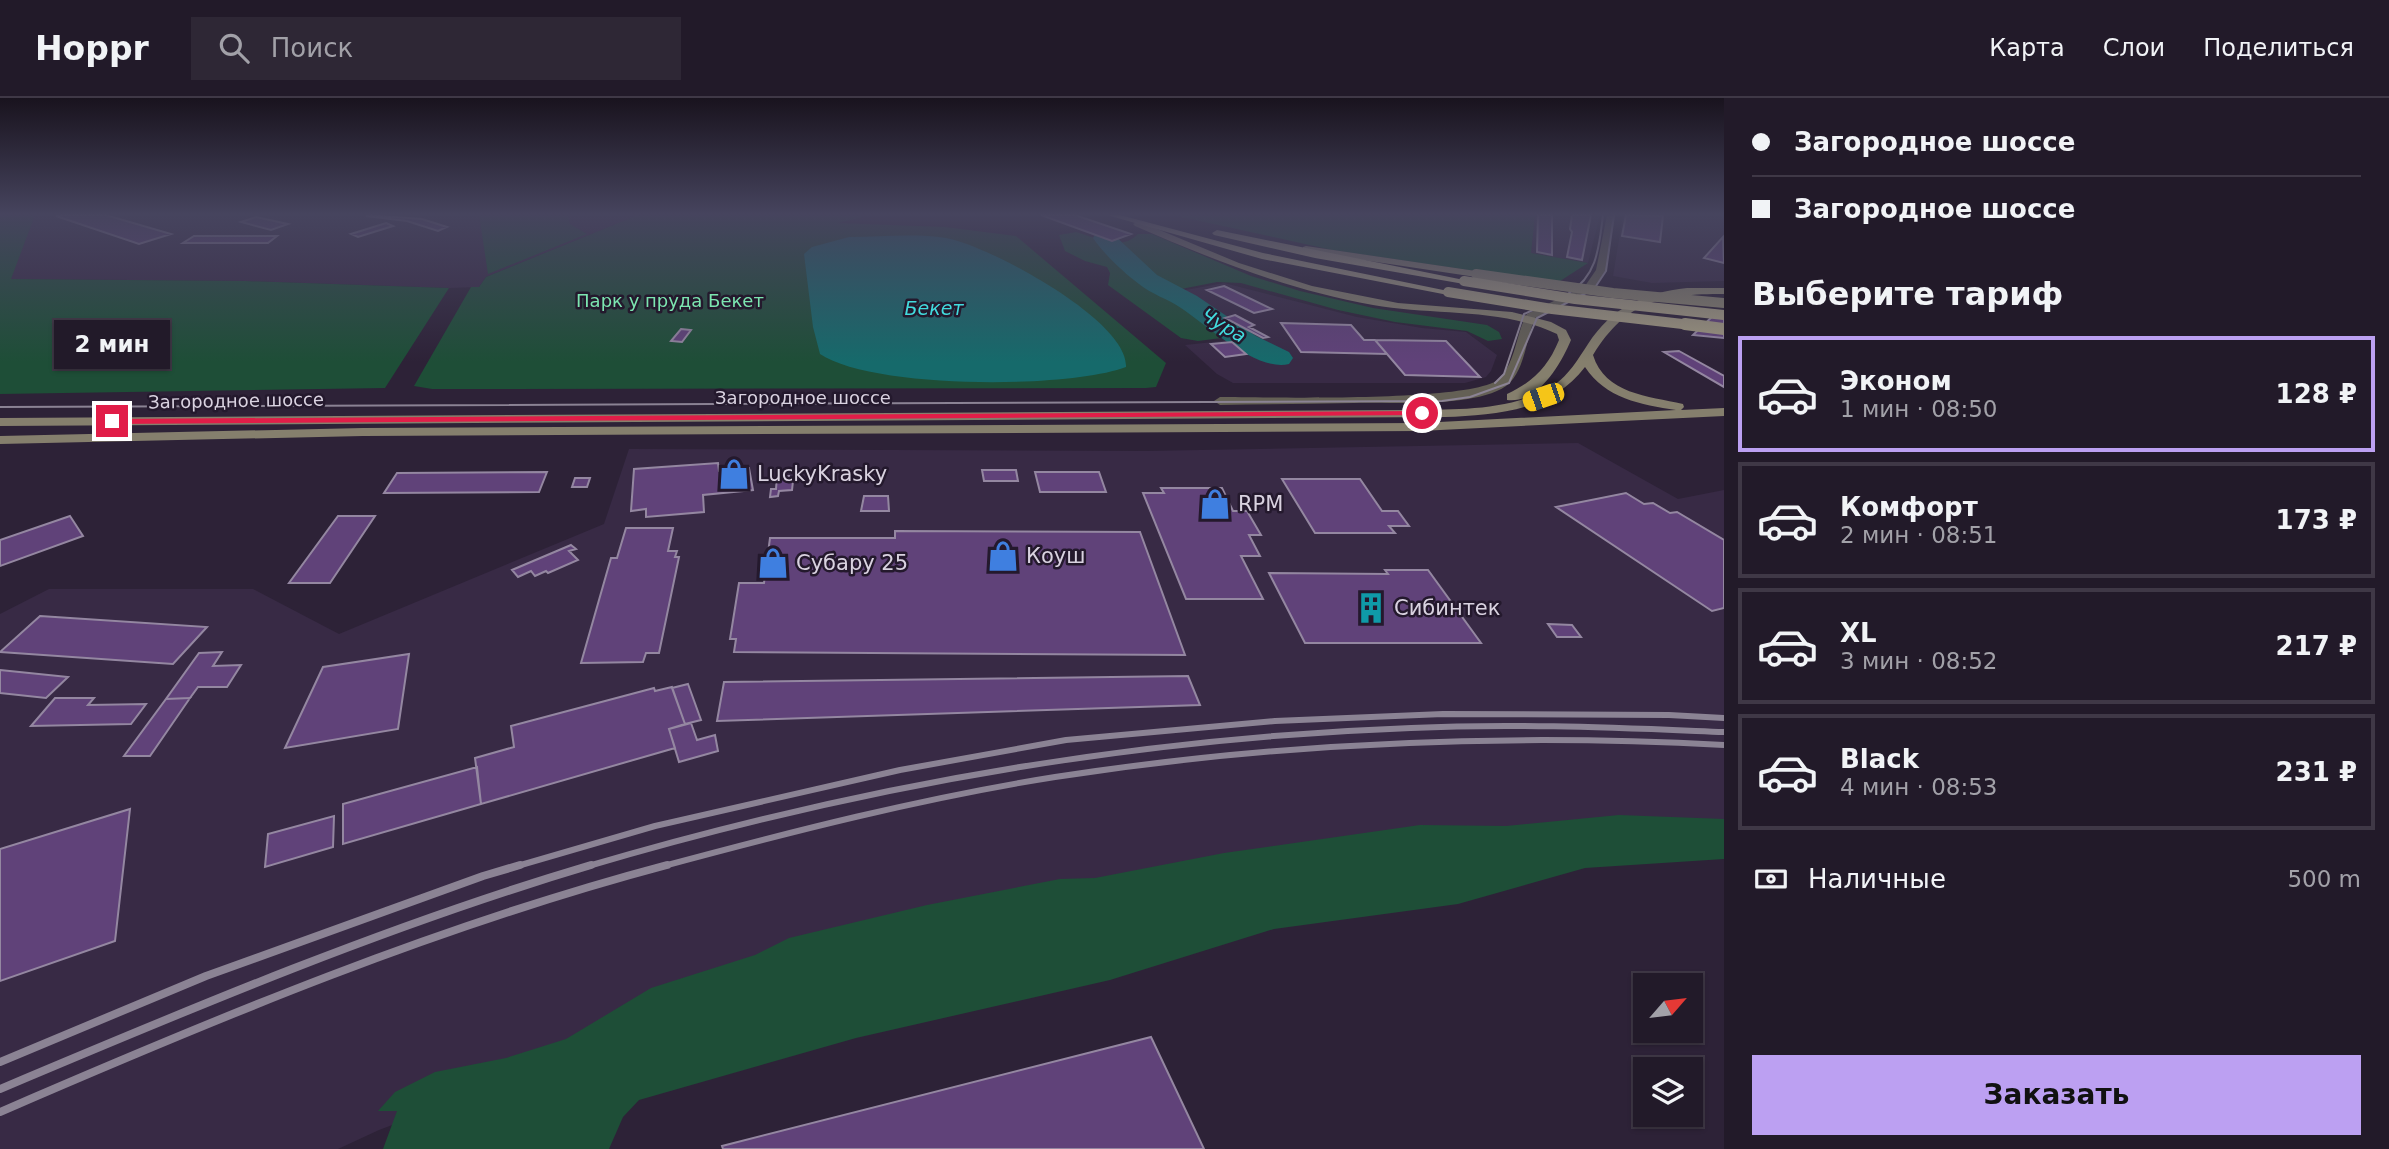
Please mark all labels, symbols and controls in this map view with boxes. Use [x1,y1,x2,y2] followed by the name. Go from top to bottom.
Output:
[191,17,681,80] search box
[35,29,149,68] text: Hoppr
[215,29,253,67] icon: search
[271,33,353,63] text: Поиск
[1989,34,2065,62] text: Карта
[2103,34,2165,62] text: Слои
[2203,34,2354,62] text: Поделиться
[1794,127,2075,157] text: Загородное шоссе
[1794,194,2075,224] text: Загородное шоссе
[1752,275,2063,313] text: Выберите тариф
[576,290,764,311] park label: Парк у пруда Бекет
[905,297,964,319] water label: Бекет
[1198,303,1250,347] water label: Чура
[54,320,170,368] callout: 2 мин
[75,331,149,357] text: 2 мин
[1756,363,1819,426] icon: car
[1840,366,1952,396] text: Эконом
[2276,379,2357,409] text: 128 ₽
[1520,380,1567,414] car
[715,387,891,408] street label: Загородное шоссе
[148,388,324,413] street label: Загородное шоссе
[1840,396,1998,422] text: 1 мин · 08:50
[1406,397,1438,429] route start
[96,405,128,437] route end
[717,457,751,491] shop icon: LuckyKrasky
[757,462,887,486] place label: LuckyKrasky
[1198,487,1232,521] shop icon: RPM
[1756,489,1819,552] icon: car
[1238,492,1283,516] place label: RPM
[1840,492,1978,522] text: Комфорт
[2276,505,2357,535] text: 173 ₽
[1840,522,1998,548] text: 2 мин · 08:51
[986,539,1020,573] shop icon: Коуш
[1026,544,1085,568] place label: Коуш
[756,546,790,580] shop icon: Субару 25
[796,551,908,575] place label: Субару 25
[1354,591,1388,625] building icon: Сибинтек
[1394,596,1500,620] place label: Сибинтек
[1756,615,1819,678] icon: car
[1840,618,1877,648] text: XL
[2276,631,2357,661] text: 217 ₽
[1840,648,1998,674] text: 3 мин · 08:52
[1756,741,1819,804] icon: car
[1840,744,1919,774] text: Black
[2276,757,2357,787] text: 231 ₽
[1840,774,1998,800] text: 4 мин · 08:53
[1752,860,1790,898] icon: cash
[1808,864,1946,894] text: Наличные
[2287,866,2361,892] text: 500 m
[1633,973,1703,1043] north arrow
[1633,973,1703,1127] map controls
[1752,1055,2361,1135] button: Заказать
[1633,1057,1703,1127] button: layers

